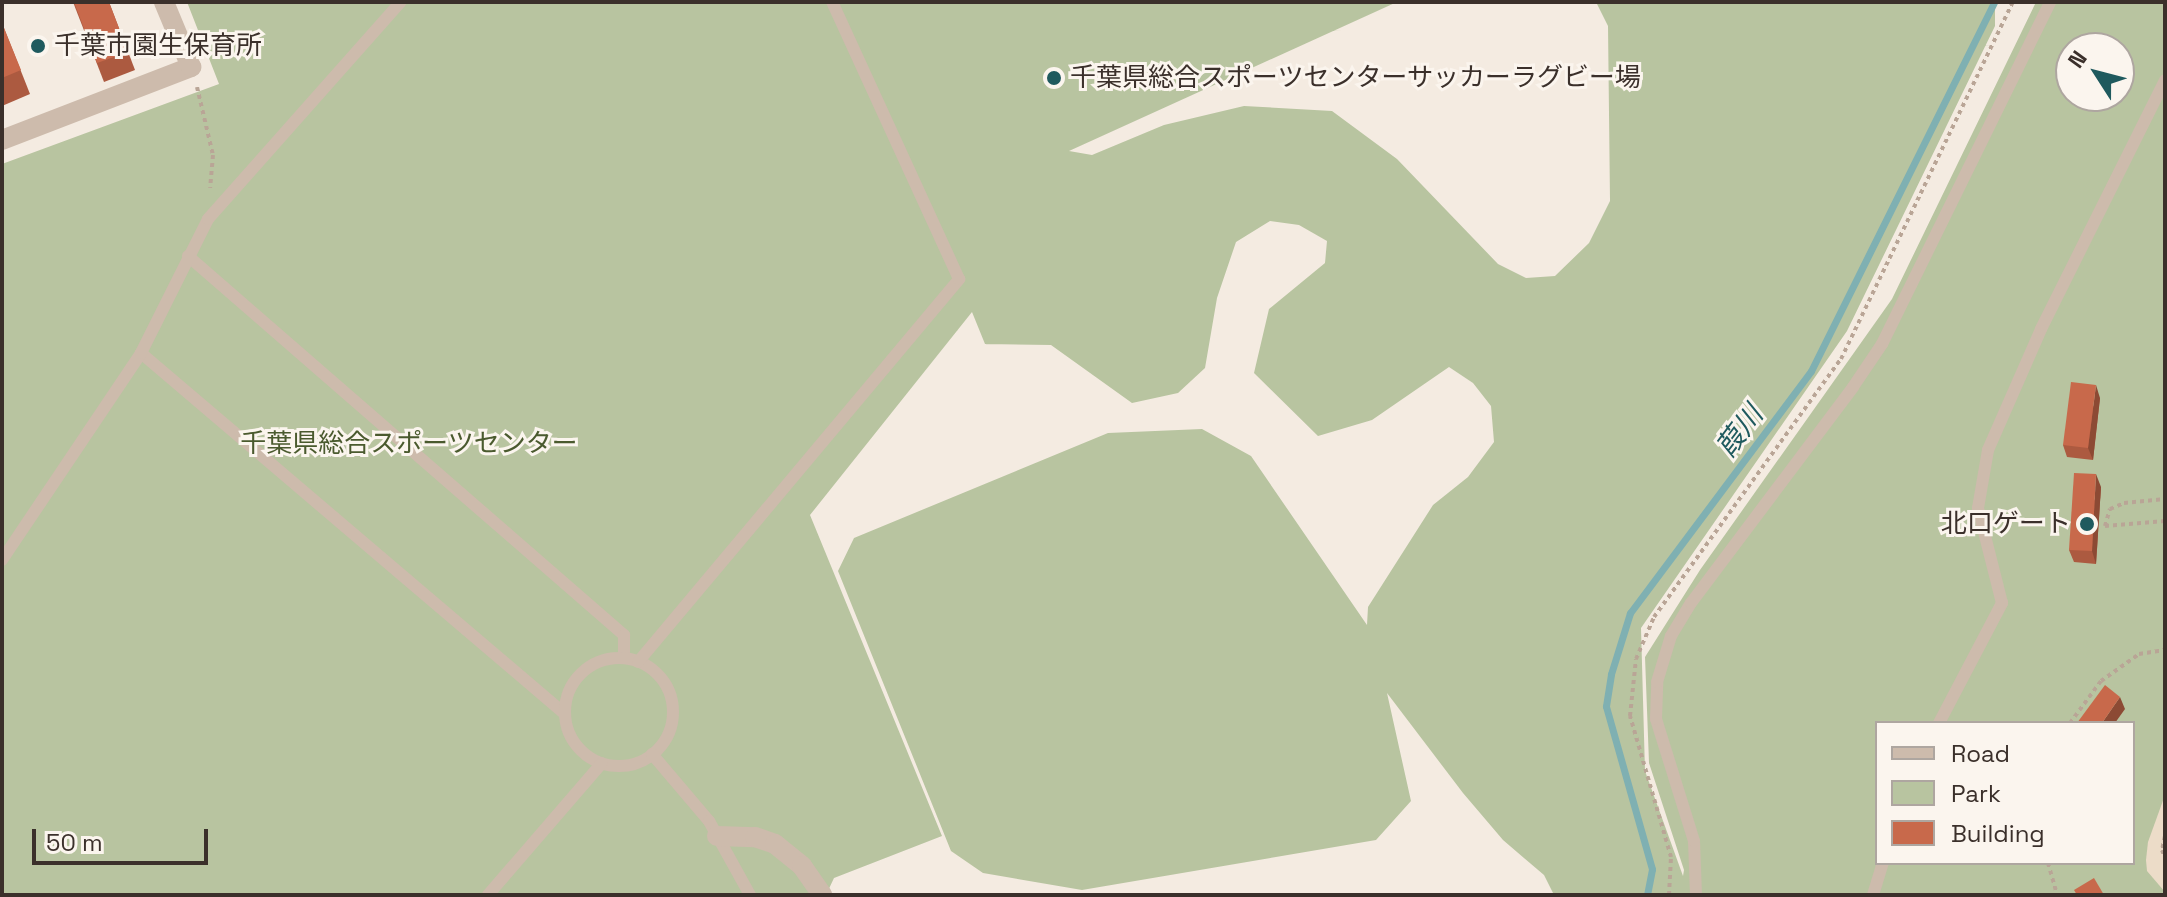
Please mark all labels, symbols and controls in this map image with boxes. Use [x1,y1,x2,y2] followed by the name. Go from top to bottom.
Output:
[54,30,262,62] place label: 千葉市園生保育所
[2055,32,2135,112] north arrow
[29,37,47,55] marker: 千葉市園生保育所
[2062,45,2093,73] text: N
[1070,62,1642,94] place label: 千葉県総合スポーツセンターサッカーラグビー場
[1045,69,1063,87] marker: 千葉県総合スポーツセンターサッカーラグビー場
[1709,399,1769,463] water label: 葭川
[240,428,578,460] park label: 千葉県総合スポーツセンター
[1941,508,2071,540] place label: 北口ゲート
[2078,515,2096,533] marker: 北口ゲート
[1875,721,2135,865] legend
[1951,738,2010,769] text: Road
[1951,778,2001,809] text: Park
[36,813,212,863] scale bar
[1951,818,2045,849] text: Building
[46,827,103,858] text: 50 m

